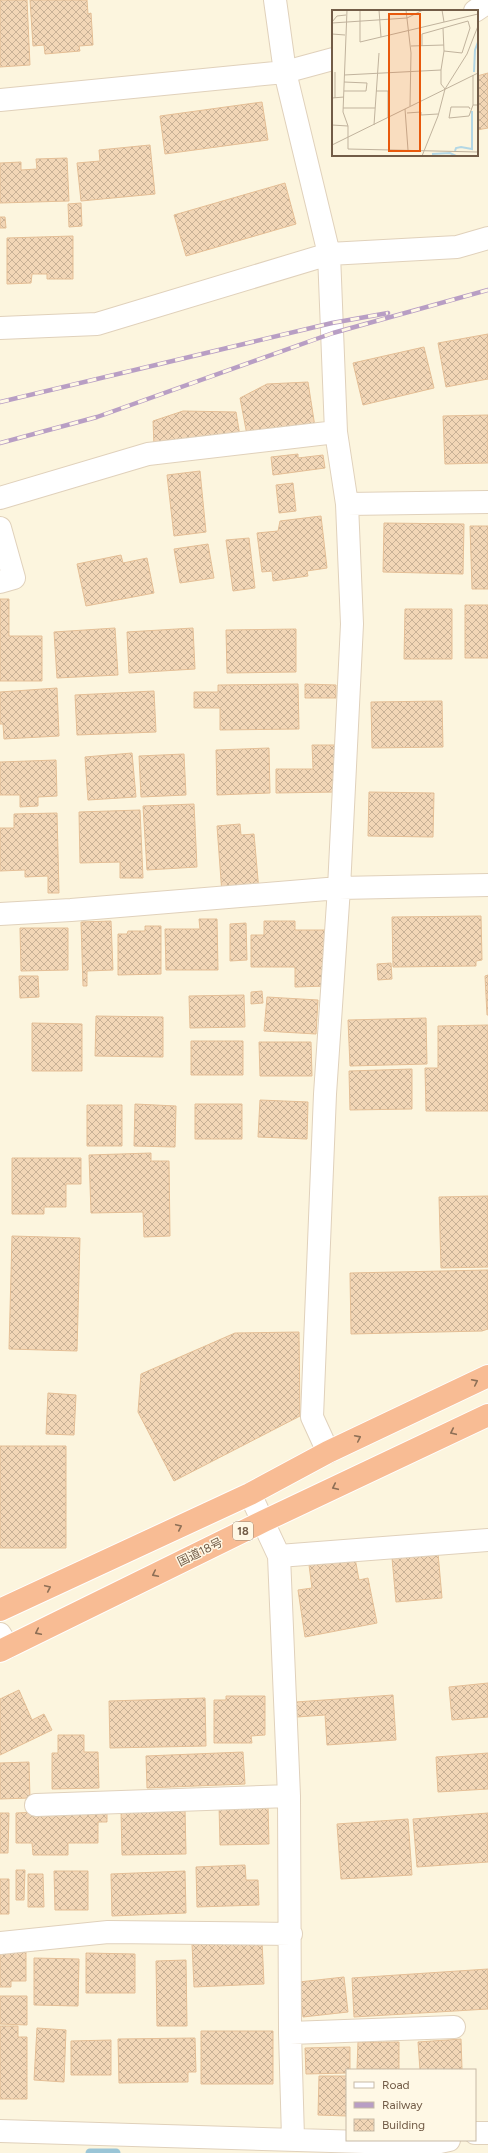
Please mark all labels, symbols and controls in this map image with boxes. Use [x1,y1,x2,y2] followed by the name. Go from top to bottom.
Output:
[332,10,478,156] inset map
[471,1379,478,1387] one-way arrow
[449,1427,457,1435] one-way arrow
[353,1435,361,1443] one-way arrow
[332,1482,339,1490] one-way arrow
[233,1522,253,1540] road number: 18
[174,1524,182,1532] one-way arrow
[175,1535,225,1569] street label: 国道18号
[152,1569,159,1577] one-way arrow
[44,1585,51,1593] one-way arrow
[35,1627,43,1635] one-way arrow
[346,2069,476,2141] legend
[382,2078,410,2092] text: Road
[382,2098,423,2112] text: Railway
[382,2118,425,2132] text: Building

